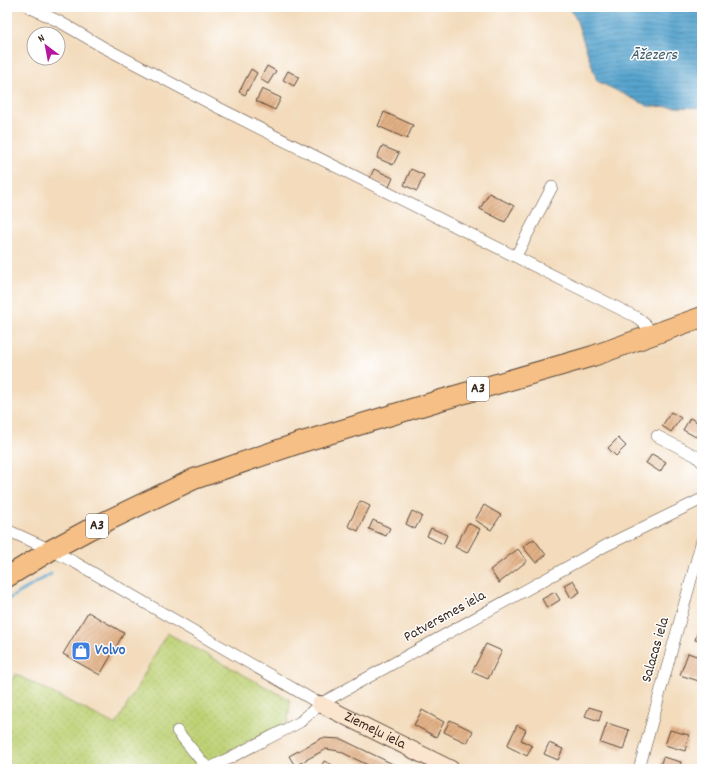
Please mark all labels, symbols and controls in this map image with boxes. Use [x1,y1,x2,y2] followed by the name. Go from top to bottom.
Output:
[26,26,66,66] north arrow
[35,31,49,47] text: N
[631,44,679,67] water label: Āžezers
[467,377,489,401] road number: A3
[86,514,108,538] road number: A3
[400,585,491,649] street label: Patversmes iela
[636,614,676,685] street label: Salacas iela
[70,640,92,662] shop icon: Volvo
[95,640,126,662] place label: Volvo
[340,707,410,756] street label: Ziemeļu iela

